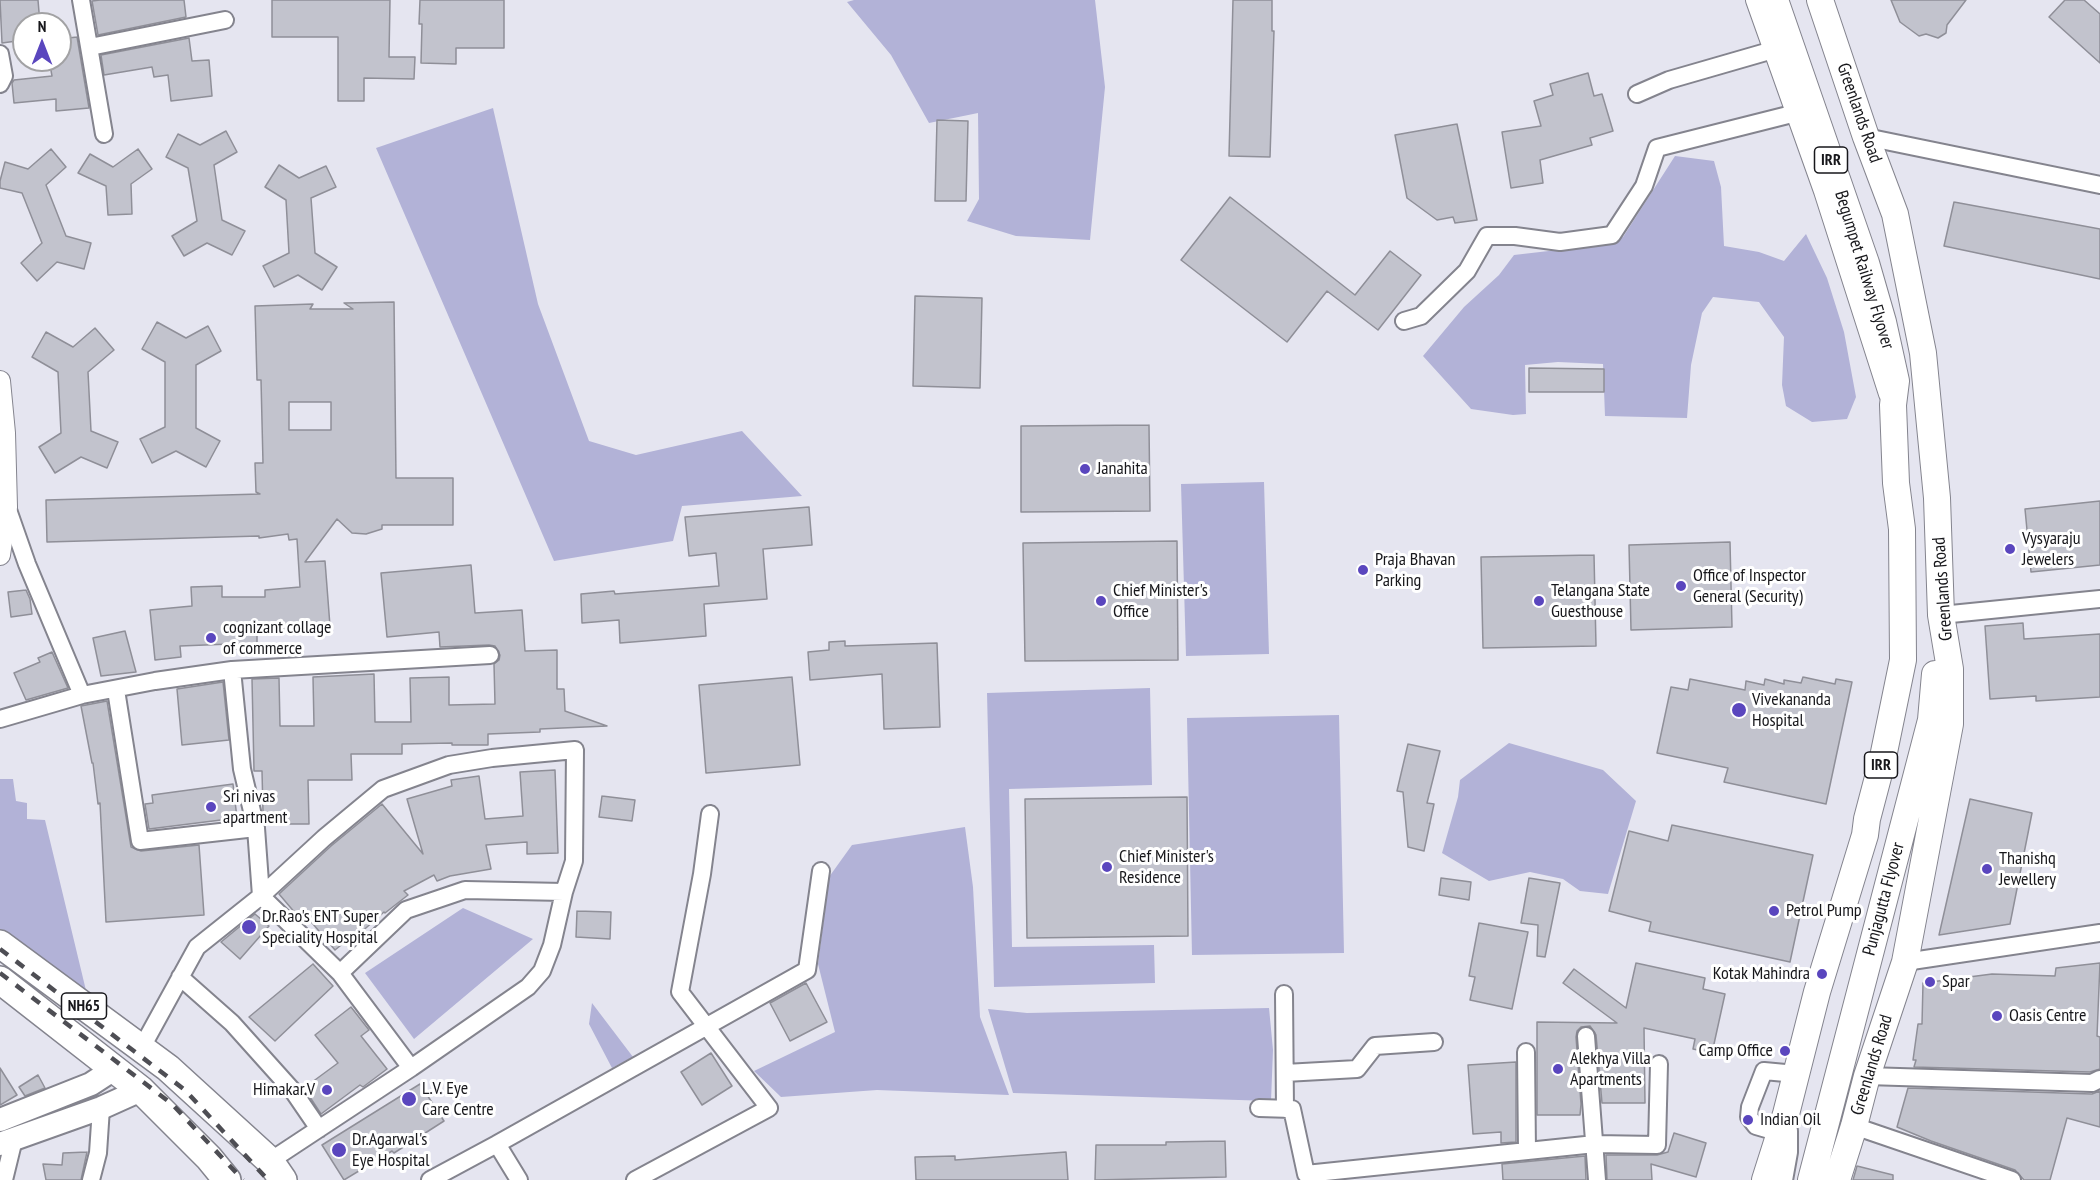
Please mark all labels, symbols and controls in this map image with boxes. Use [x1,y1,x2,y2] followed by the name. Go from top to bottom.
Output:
[12,12,72,72] north arrow
[38,16,46,36] text: N
[1832,60,1886,166] street label: Greenlands Road
[1814,147,1848,173] road number: IRR
[1830,188,1898,352] street label: Begumpet Railway Flyover
[1097,458,1148,480] place label: Janahita
[1078,462,1092,476] marker: Janahita
[2022,528,2081,570] place label: Vysyaraju Jewelers
[1929,536,1957,642] street label: Greenlands Road
[2003,542,2017,556] marker: Vysyaraju Jewelers
[1375,549,1455,592] place label: Praja Bhavan Parking
[1356,563,1370,577] marker: Praja Bhavan Parking
[1693,565,1806,608] place label: Office of Inspector General (Security)
[1674,579,1688,593] marker: Office of Inspector General (Security)
[1113,580,1208,622] place label: Chief Minister's Office
[1551,580,1650,622] place label: Telangana State Guesthouse
[1094,594,1108,608] marker: Chief Minister's Office
[1532,594,1546,608] marker: Telangana State Guesthouse
[223,617,331,660] place label: cognizant collage of commerce
[204,631,218,645] marker: cognizant collage of commerce
[1752,689,1831,732] place label: Vivekananda Hospital
[1730,701,1748,719] marker: Vivekananda Hospital
[1864,752,1898,778] road number: IRR
[223,786,288,828] place label: Sri nivas apartment
[204,800,218,814] marker: Sri nivas apartment
[1859,840,1909,958] street label: Punjagutta Flyover
[1119,846,1214,888] place label: Chief Minister's Residence
[1999,848,2056,890] place label: Thanishq Jewellery
[1100,860,1114,874] marker: Chief Minister's Residence
[1980,862,1994,876] marker: Thanishq Jewellery
[1786,900,1862,922] place label: Petrol Pump
[1767,904,1781,918] marker: Petrol Pump
[262,906,379,948] place label: Dr.Rao's ENT Super Speciality Hospital
[240,918,258,936] marker: Dr.Rao's ENT Super Speciality Hospital
[1713,963,1810,985] place label: Kotak Mahindra
[1815,967,1829,981] marker: Kotak Mahindra
[1942,971,1970,993] place label: Spar
[1923,975,1937,989] marker: Spar
[62,993,106,1019] road number: NH65
[2009,1005,2086,1027] place label: Oasis Centre
[1990,1009,2004,1023] marker: Oasis Centre
[1846,1012,1898,1118] street label: Greenlands Road
[1699,1040,1773,1062] place label: Camp Office
[1778,1044,1792,1058] marker: Camp Office
[1570,1048,1651,1090] place label: Alekhya Villa Apartments
[1551,1062,1565,1076] marker: Alekhya Villa Apartments
[422,1078,494,1120] place label: L.V. Eye Care Centre
[253,1079,315,1101] place label: Himakar.V
[320,1083,334,1097] marker: Himakar.V
[400,1090,418,1108] marker: L.V. Eye Care Centre
[1760,1109,1821,1131] place label: Indian Oil
[1741,1113,1755,1127] marker: Indian Oil
[352,1129,429,1172] place label: Dr.Agarwal's Eye Hospital
[330,1141,348,1159] marker: Dr.Agarwal's Eye Hospital

